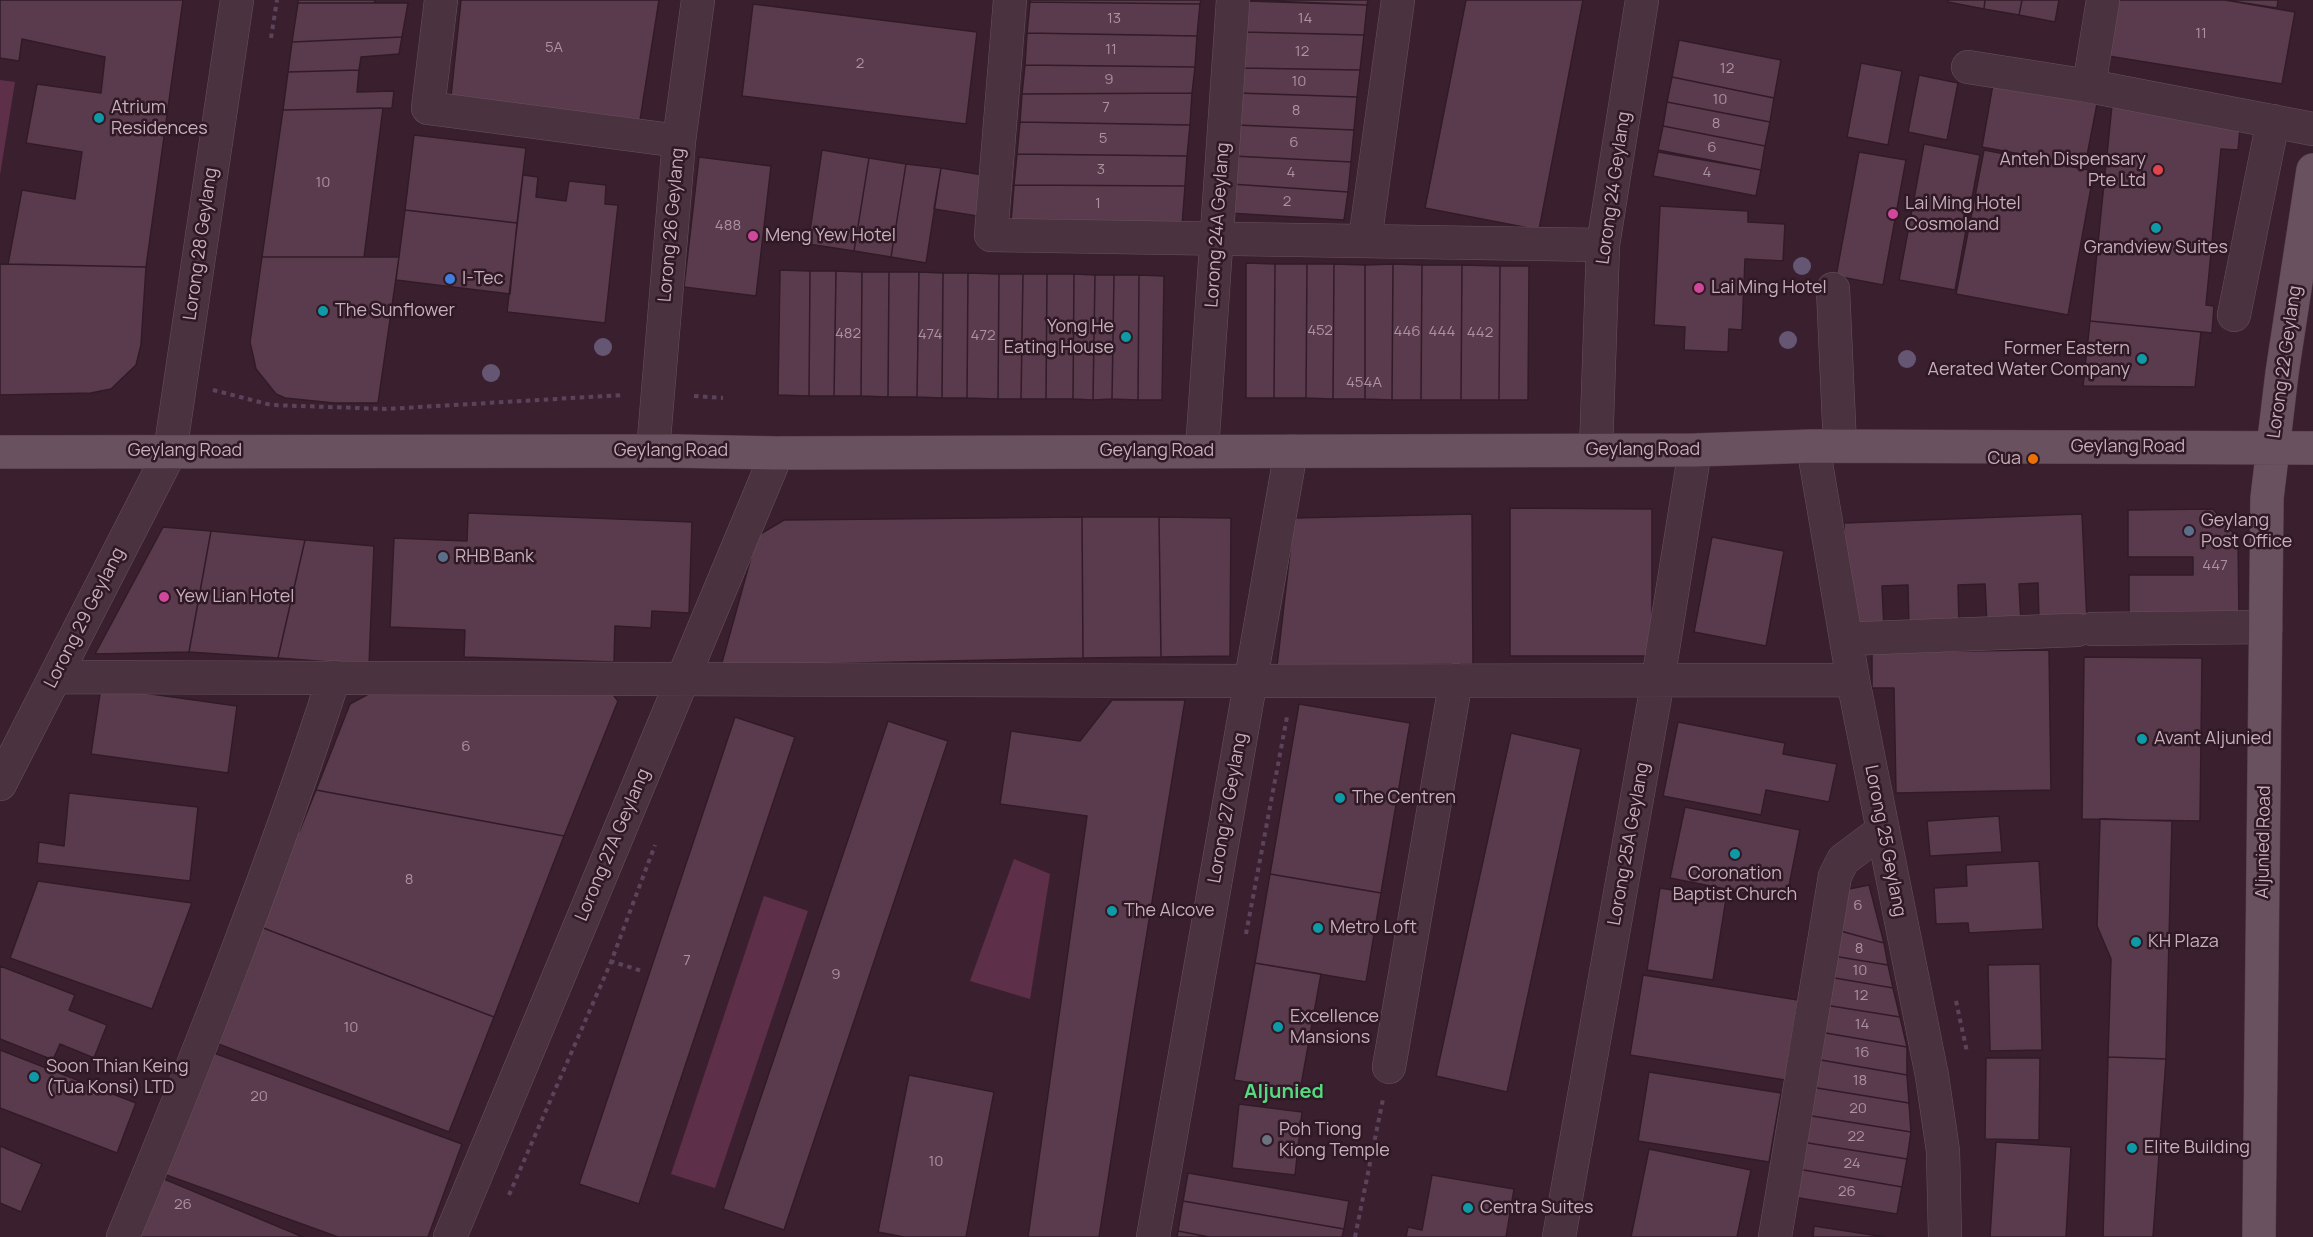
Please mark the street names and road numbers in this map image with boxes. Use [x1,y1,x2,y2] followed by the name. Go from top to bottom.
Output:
[1593,110,1635,266] street label: Lorong 24 Geylang
[1201,142,1235,308] street label: Lorong 24A Geylang
[654,147,690,303] street label: Lorong 26 Geylang
[180,166,222,322] street label: Lorong 28 Geylang
[2264,284,2306,440] street label: Lorong 22 Geylang
[2071,436,2185,458] street label: Geylang Road
[1586,439,1700,461] street label: Geylang Road
[128,440,242,462] street label: Geylang Road
[614,440,728,462] street label: Geylang Road
[1100,440,1214,462] street label: Geylang Road
[40,544,130,692] street label: Lorong 29 Geylang
[1204,731,1252,885] street label: Lorong 27 Geylang
[1604,761,1654,927] street label: Lorong 25A Geylang
[1860,763,1910,919] street label: Lorong 25 Geylang
[571,766,655,924] street label: Lorong 27A Geylang
[2252,785,2276,899] street label: Aljunied Road

